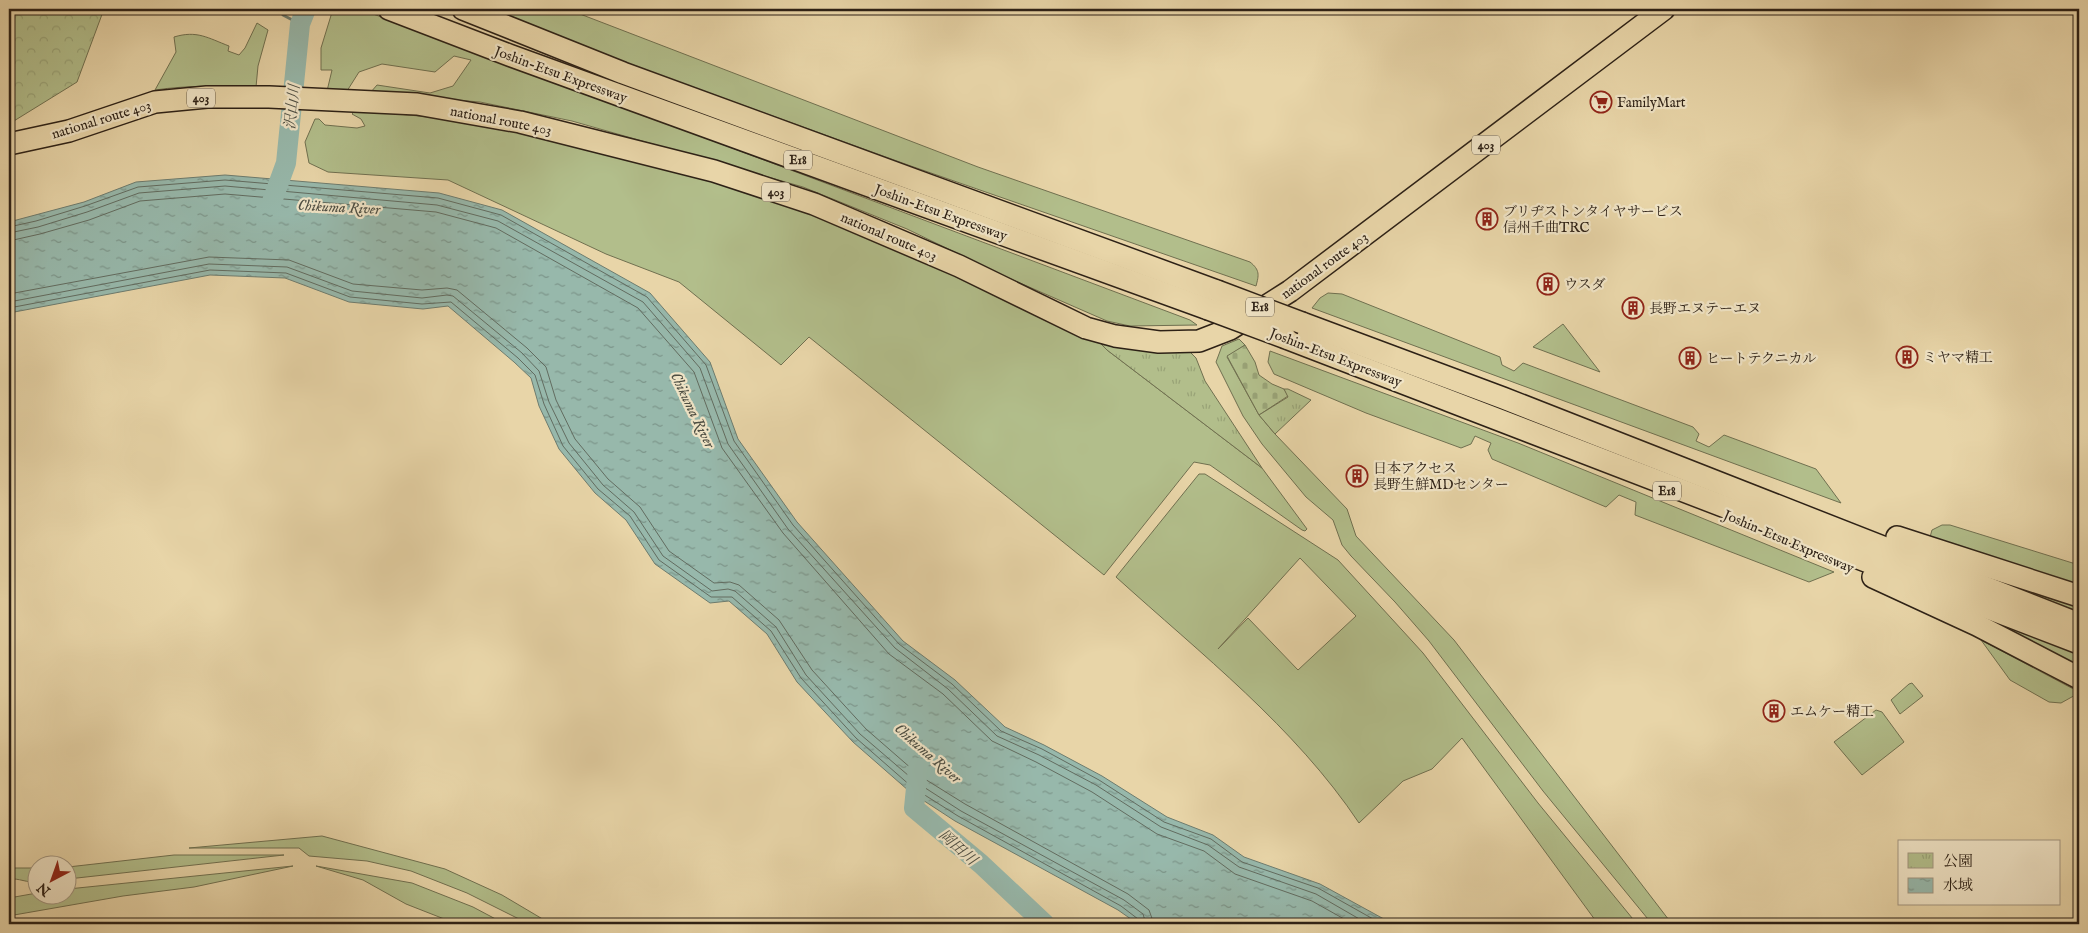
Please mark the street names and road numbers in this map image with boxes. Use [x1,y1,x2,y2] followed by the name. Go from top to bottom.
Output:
[490,42,630,107] street label: Joshin-Etsu Expressway
[187,89,215,108] road number: 403
[49,96,153,144] street label: national route 403
[449,102,553,140] street label: national route 403
[1472,136,1500,154] road number: 403
[784,150,812,170] road number: E18
[870,180,1010,245] street label: Joshin-Etsu Expressway
[762,182,790,202] road number: 403
[838,209,940,265] street label: national route 403
[1278,228,1372,303] street label: national route 403
[1246,298,1274,316] road number: E18
[1265,324,1404,391] street label: Joshin-Etsu Expressway
[1653,482,1681,501] road number: E18
[1719,505,1857,578] street label: Joshin-Etsu Expressway

